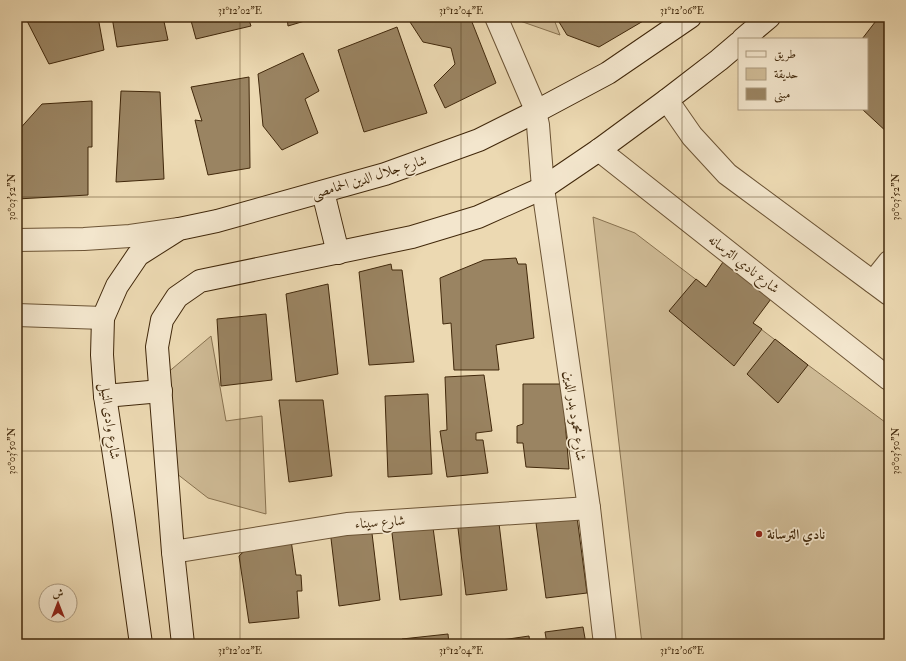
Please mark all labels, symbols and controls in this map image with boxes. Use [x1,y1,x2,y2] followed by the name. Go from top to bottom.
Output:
[218,5,262,17] text: 31°12'02"E
[439,5,483,17] text: 31°12'04"E
[660,5,704,17] text: 31°12'06"E
[738,38,868,110] legend
[774,47,796,62] text: طريق
[774,67,798,82] text: حديقة
[774,87,790,103] text: مبنى
[309,151,430,205] street label: شارع جلال الدين الحمامصى
[6,174,18,220] text: 30°03'52"N
[890,174,902,220] text: 30°03'52"N
[703,231,783,299] street label: شارع نادي الترسانه
[557,370,590,463] street label: شارع محمود بدر الدين
[93,382,124,461] street label: شارع وادى النيل
[6,428,18,474] text: 30°03'50"N
[890,428,902,474] text: 30°03'50"N
[354,512,406,535] street label: شارع سيناء
[767,526,825,546] place label: نادي الترسانة
[754,529,764,539] marker: نادي الترسانة
[38,583,78,623] north arrow
[53,587,64,600] text: ش
[218,645,262,657] text: 31°12'02"E
[439,645,483,657] text: 31°12'04"E
[660,645,704,657] text: 31°12'06"E

